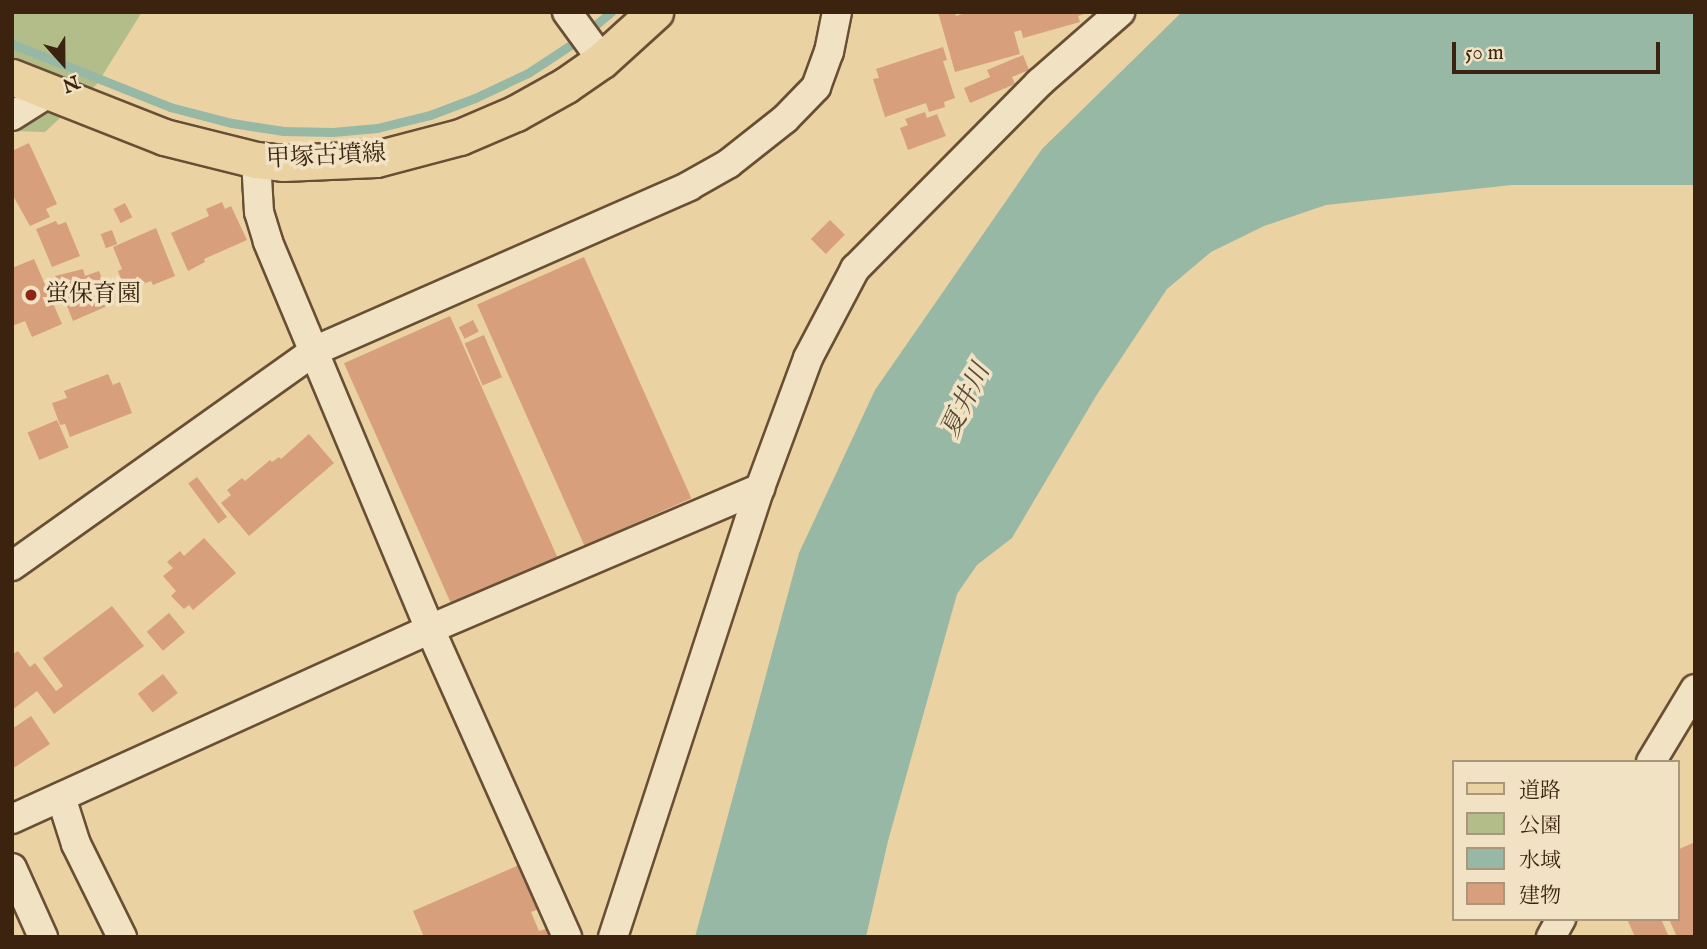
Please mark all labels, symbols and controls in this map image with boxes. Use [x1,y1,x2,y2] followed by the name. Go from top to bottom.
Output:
[28,28,98,98] north arrow
[1455,28,1663,72] scale bar
[1465,40,1504,67] text: 50 m
[59,68,83,97] text: N
[265,139,387,175] street label: 甲塚古墳線
[45,281,141,309] place label: 蛍保育園
[23,287,39,303] marker: 蛍保育園
[935,359,997,443] water label: 夏井川
[1452,760,1679,921] legend
[1519,778,1561,805] text: 道路
[1519,813,1561,840] text: 公園
[1519,848,1561,875] text: 水域
[1519,883,1561,910] text: 建物

